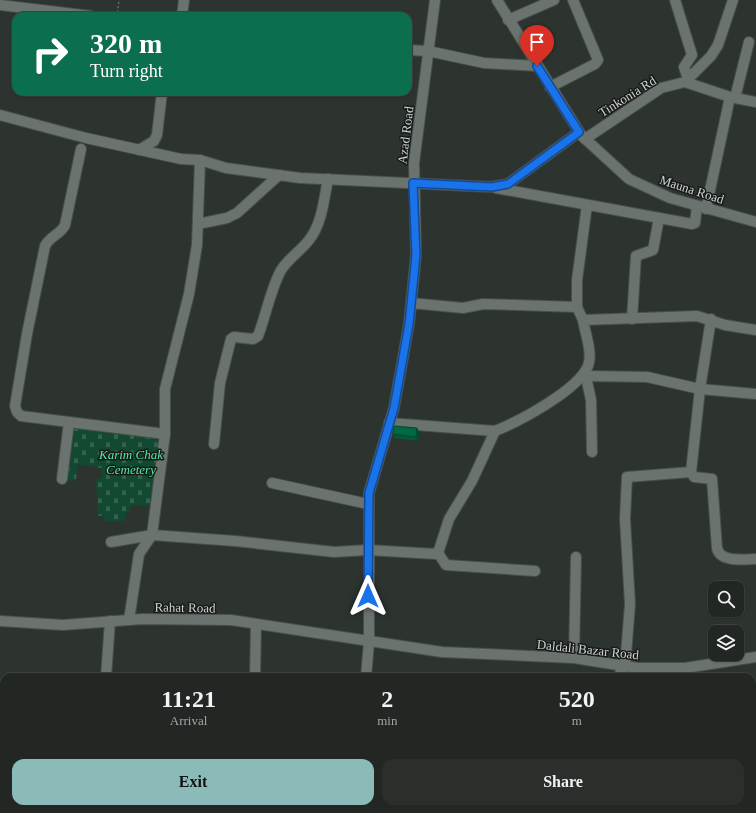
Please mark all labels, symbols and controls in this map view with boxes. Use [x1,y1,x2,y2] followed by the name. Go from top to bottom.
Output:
[520,25,554,66] pin
[24,28,76,80] icon: right
[90,28,162,59] text: 320 m
[526,31,548,53] icon: arrive
[90,61,163,81] text: Turn right
[596,73,659,120] street label: Tinkonia Rd
[395,105,417,165] street label: Azad Road
[658,172,726,207] street label: Mauna Road
[98,447,163,477] park label: Karim Chak Cemetery
[347,575,389,617] position arrow
[708,581,744,661] map controls
[708,581,744,617] button: search
[154,599,216,616] street label: Rahat Road
[708,625,744,661] button: layers
[536,637,640,662] street label: Daldali Bazar Road
[161,686,216,712] text: 11:21
[381,686,393,712] text: 2
[559,686,595,712] text: 520
[170,713,207,728] text: Arrival
[377,713,397,728] text: min
[572,713,582,728] text: m
[12,759,374,805] button: Exit
[382,759,744,805] button: Share

